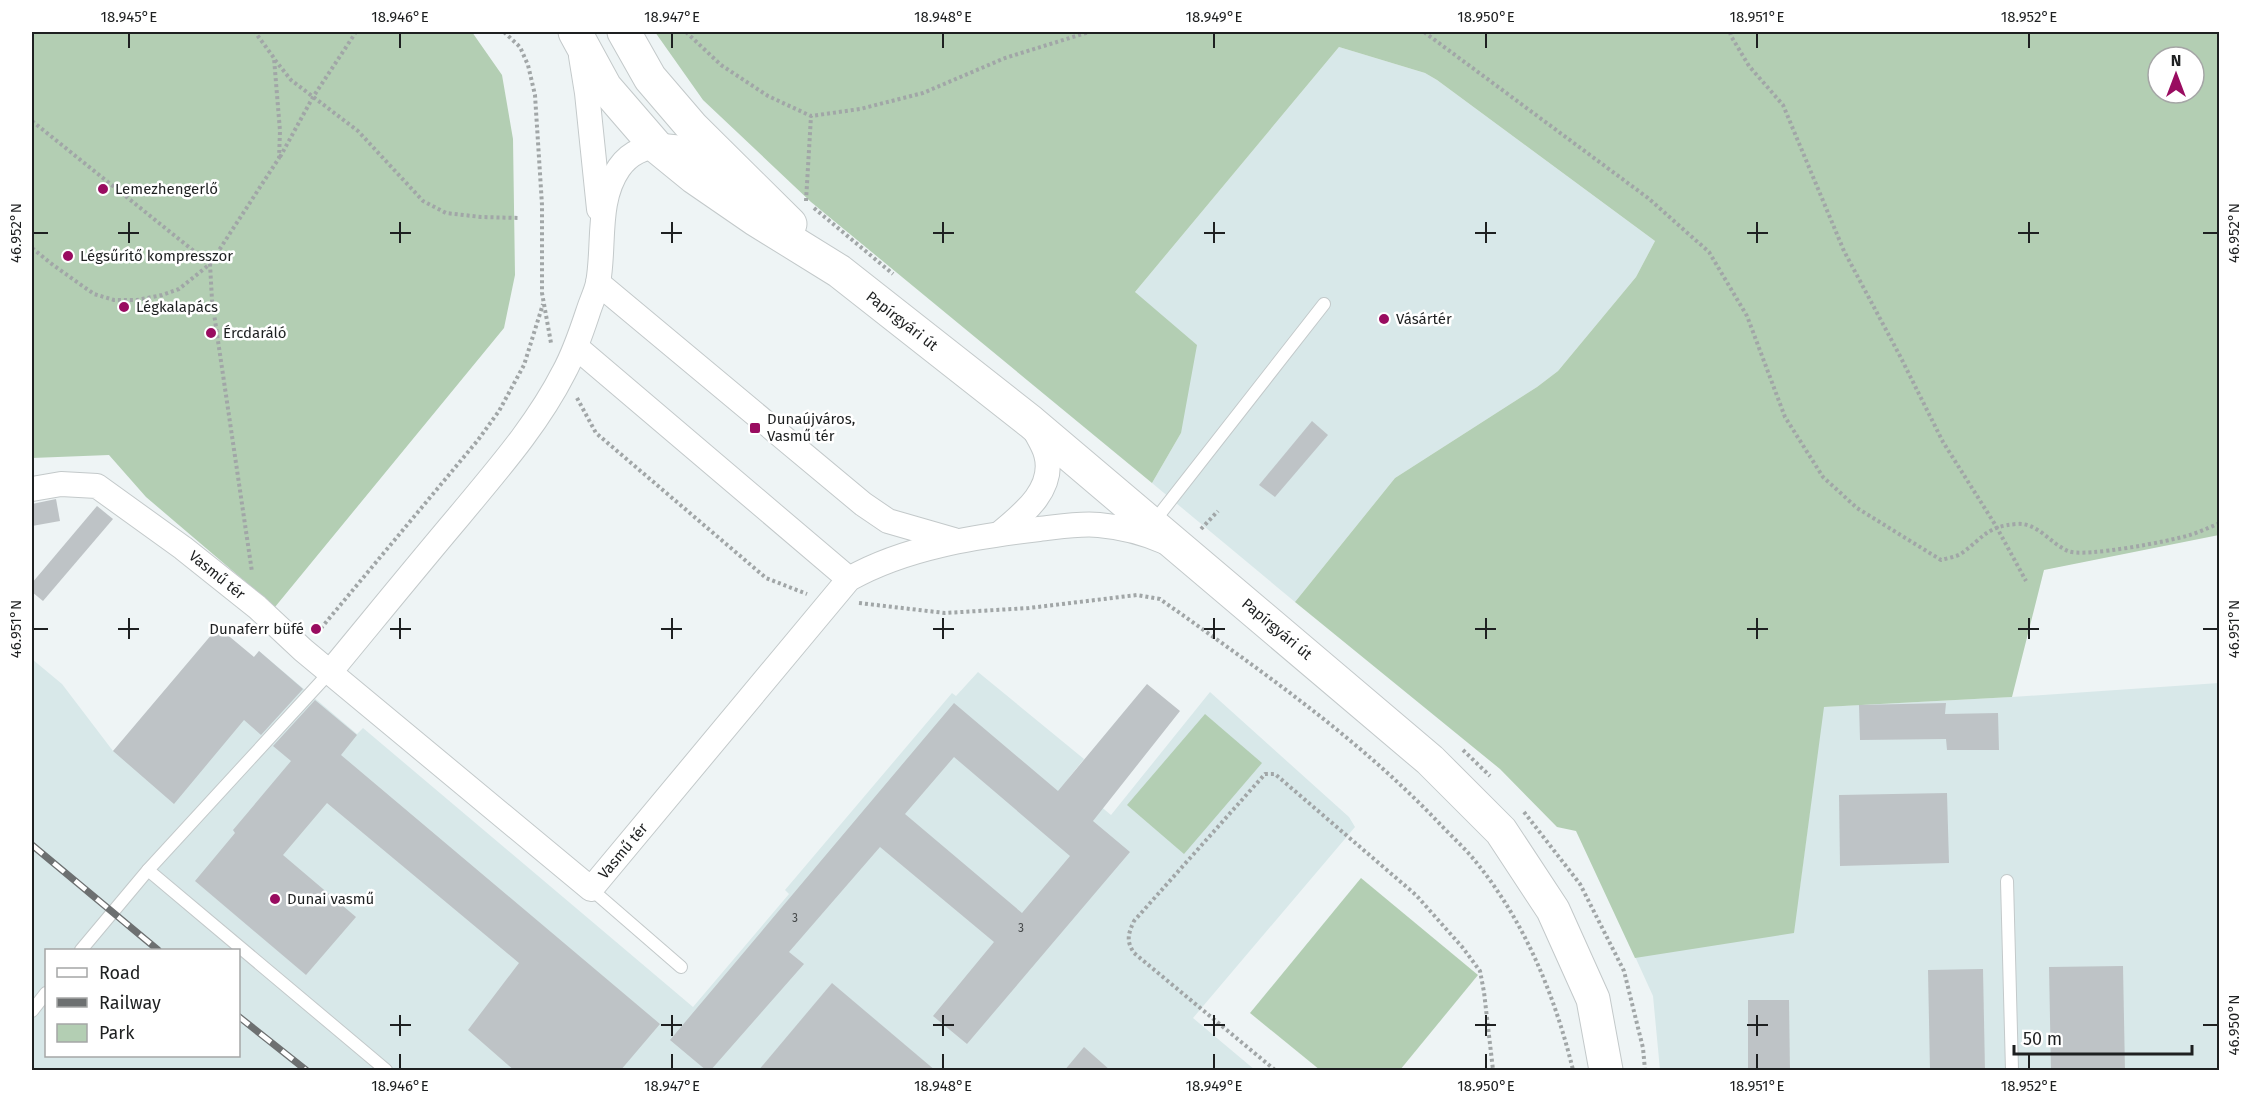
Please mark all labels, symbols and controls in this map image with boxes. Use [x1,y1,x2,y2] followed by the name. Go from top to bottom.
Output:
[101,8,157,26] text: 18.945°E
[371,8,429,26] text: 18.946°E
[644,8,700,26] text: 18.947°E
[914,8,972,26] text: 18.948°E
[1185,8,1243,26] text: 18.949°E
[1457,8,1515,26] text: 18.950°E
[1730,8,1784,26] text: 18.951°E
[2001,8,2057,26] text: 18.952°E
[2146,45,2206,105] north arrow
[2171,51,2181,70] text: N
[115,180,218,198] place label: Lemezhengerlő
[96,182,110,196] marker: Lemezhengerlő
[7,203,25,263] text: 46.952°N
[2225,203,2243,263] text: 46.952°N
[80,247,233,265] place label: Légsűrítő kompresszor
[61,249,75,263] marker: Légsűrítő kompresszor
[863,287,942,355] street label: Papírgyári út
[136,298,218,316] place label: Légkalapács
[117,300,131,314] marker: Légkalapács
[1396,310,1452,328] place label: Vásártér
[1377,312,1391,326] marker: Vásártér
[223,324,287,342] place label: Ércdaráló
[204,326,218,340] marker: Ércdaráló
[767,410,855,445] place label: Dunaújváros, Vasmű tér
[748,421,762,435] marker: Dunaújváros, Vasmű tér
[185,547,249,603] street label: Vasmű tér
[1238,594,1316,664] street label: Papírgyári út
[7,600,25,658] text: 46.951°N
[2225,600,2243,658] text: 46.951°N
[209,620,304,638] place label: Dunaferr büfé
[309,622,323,636] marker: Dunaferr büfé
[594,819,652,883] street label: Vasmű tér
[287,890,374,908] place label: Dunai vasmű
[268,892,282,906] marker: Dunai vasmű
[792,911,798,925] house number: 3
[1018,921,1024,935] house number: 3
[45,949,240,1057] legend
[99,962,141,984] text: Road
[99,992,161,1014] text: Railway
[2225,994,2243,1056] text: 46.950°N
[2014,1018,2192,1056] scale bar
[99,1022,135,1044] text: Park
[2023,1028,2062,1050] text: 50 m
[371,1077,429,1095] text: 18.946°E
[644,1077,700,1095] text: 18.947°E
[914,1077,972,1095] text: 18.948°E
[1185,1077,1243,1095] text: 18.949°E
[1457,1077,1515,1095] text: 18.950°E
[1730,1077,1784,1095] text: 18.951°E
[2001,1077,2057,1095] text: 18.952°E

